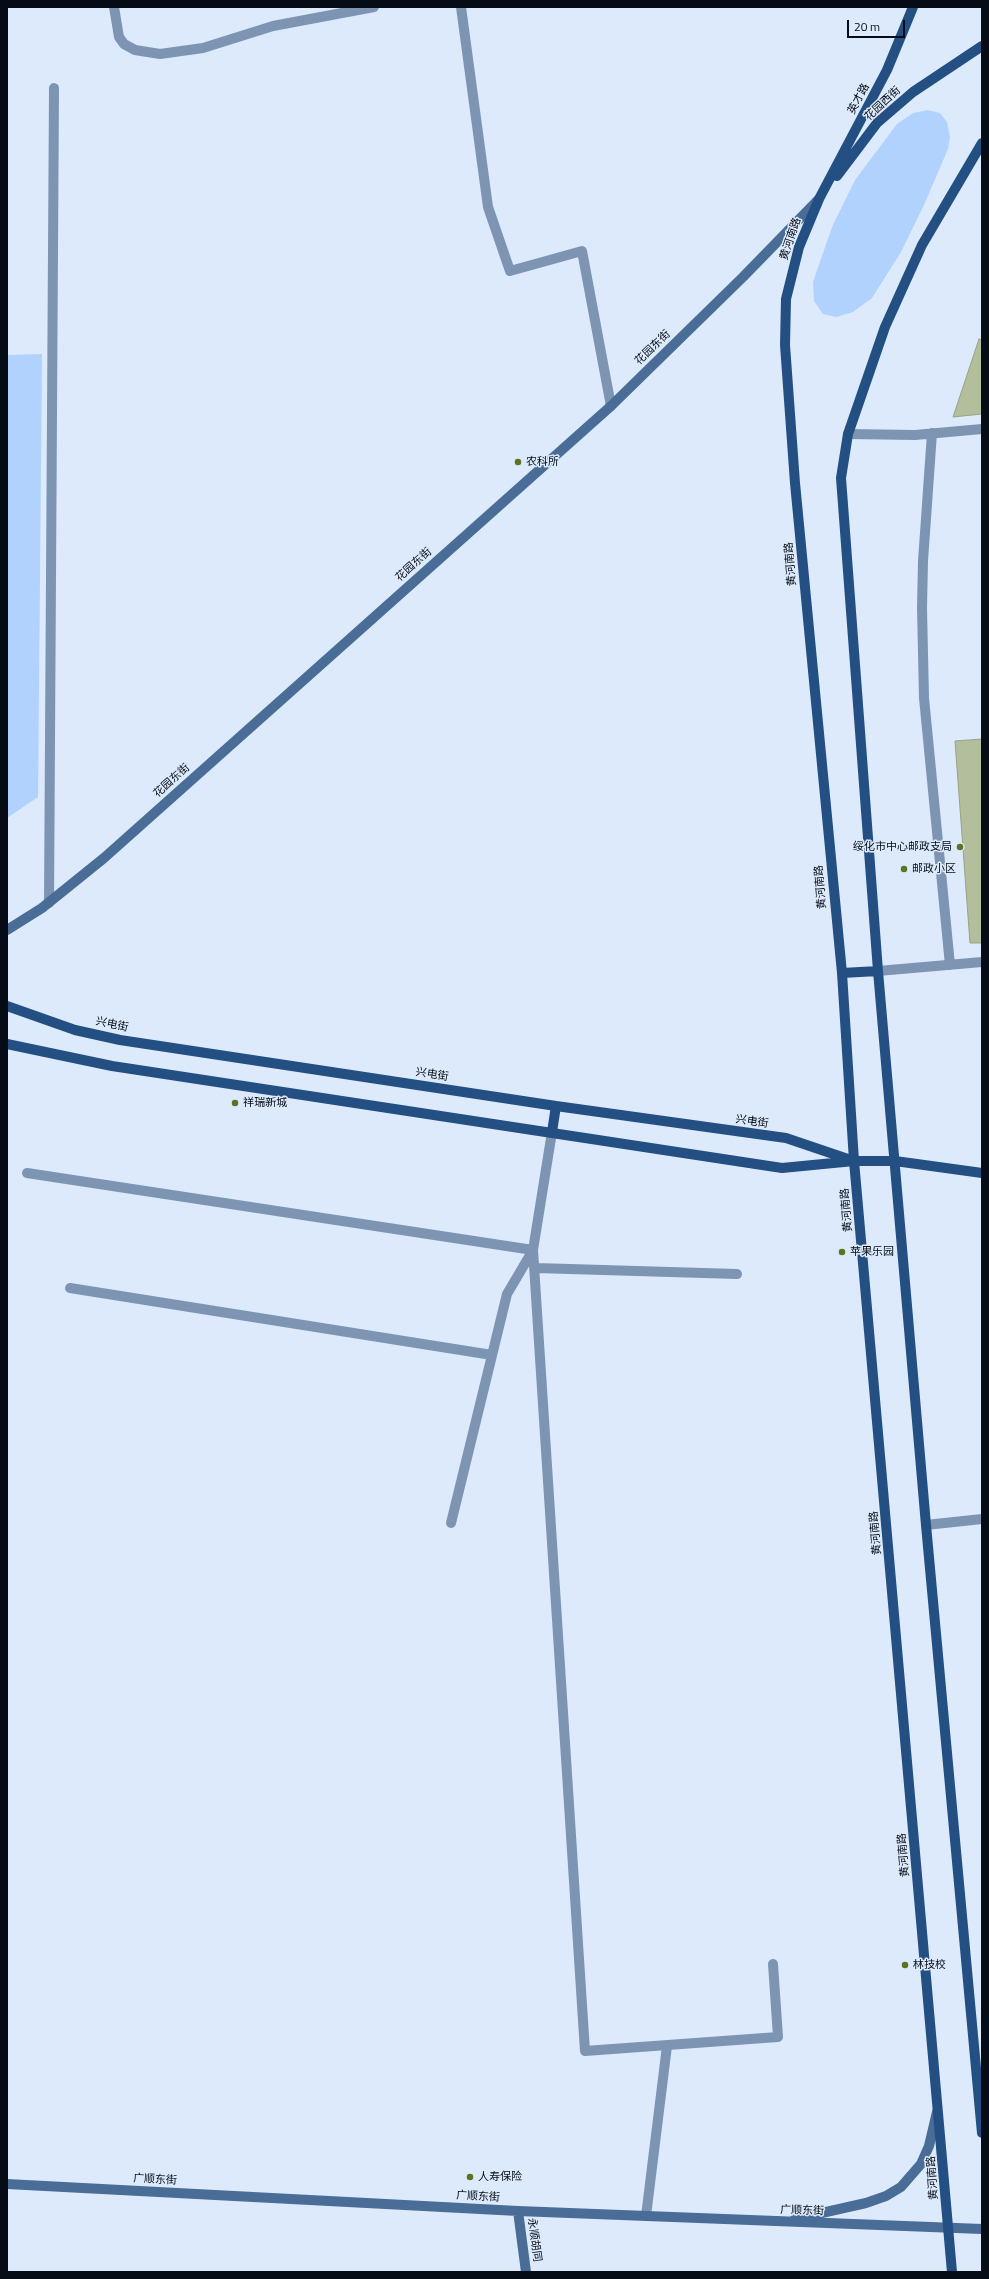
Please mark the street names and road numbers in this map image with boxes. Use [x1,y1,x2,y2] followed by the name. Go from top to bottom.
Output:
[845,81,873,117] street label: 英才路
[862,84,904,124] street label: 花园西街
[778,216,804,262] street label: 黄河南路
[633,328,673,368] street label: 花园东街
[783,542,799,586] street label: 黄河南路
[393,545,435,585] street label: 花园东街
[151,761,193,801] street label: 花园东街
[813,865,829,909] street label: 黄河南路
[94,1015,130,1035] street label: 兴电街
[415,1066,449,1084] street label: 兴电街
[735,1113,769,1131] street label: 兴电街
[839,1188,855,1232] street label: 黄河南路
[868,1511,884,1555] street label: 黄河南路
[896,1833,912,1877] street label: 黄河南路
[925,2156,941,2200] street label: 黄河南路
[133,2172,177,2188] street label: 广顺东街
[456,2189,500,2205] street label: 广顺东街
[780,2204,824,2218] street label: 广顺东街
[524,2217,544,2263] street label: 永顺胡同

